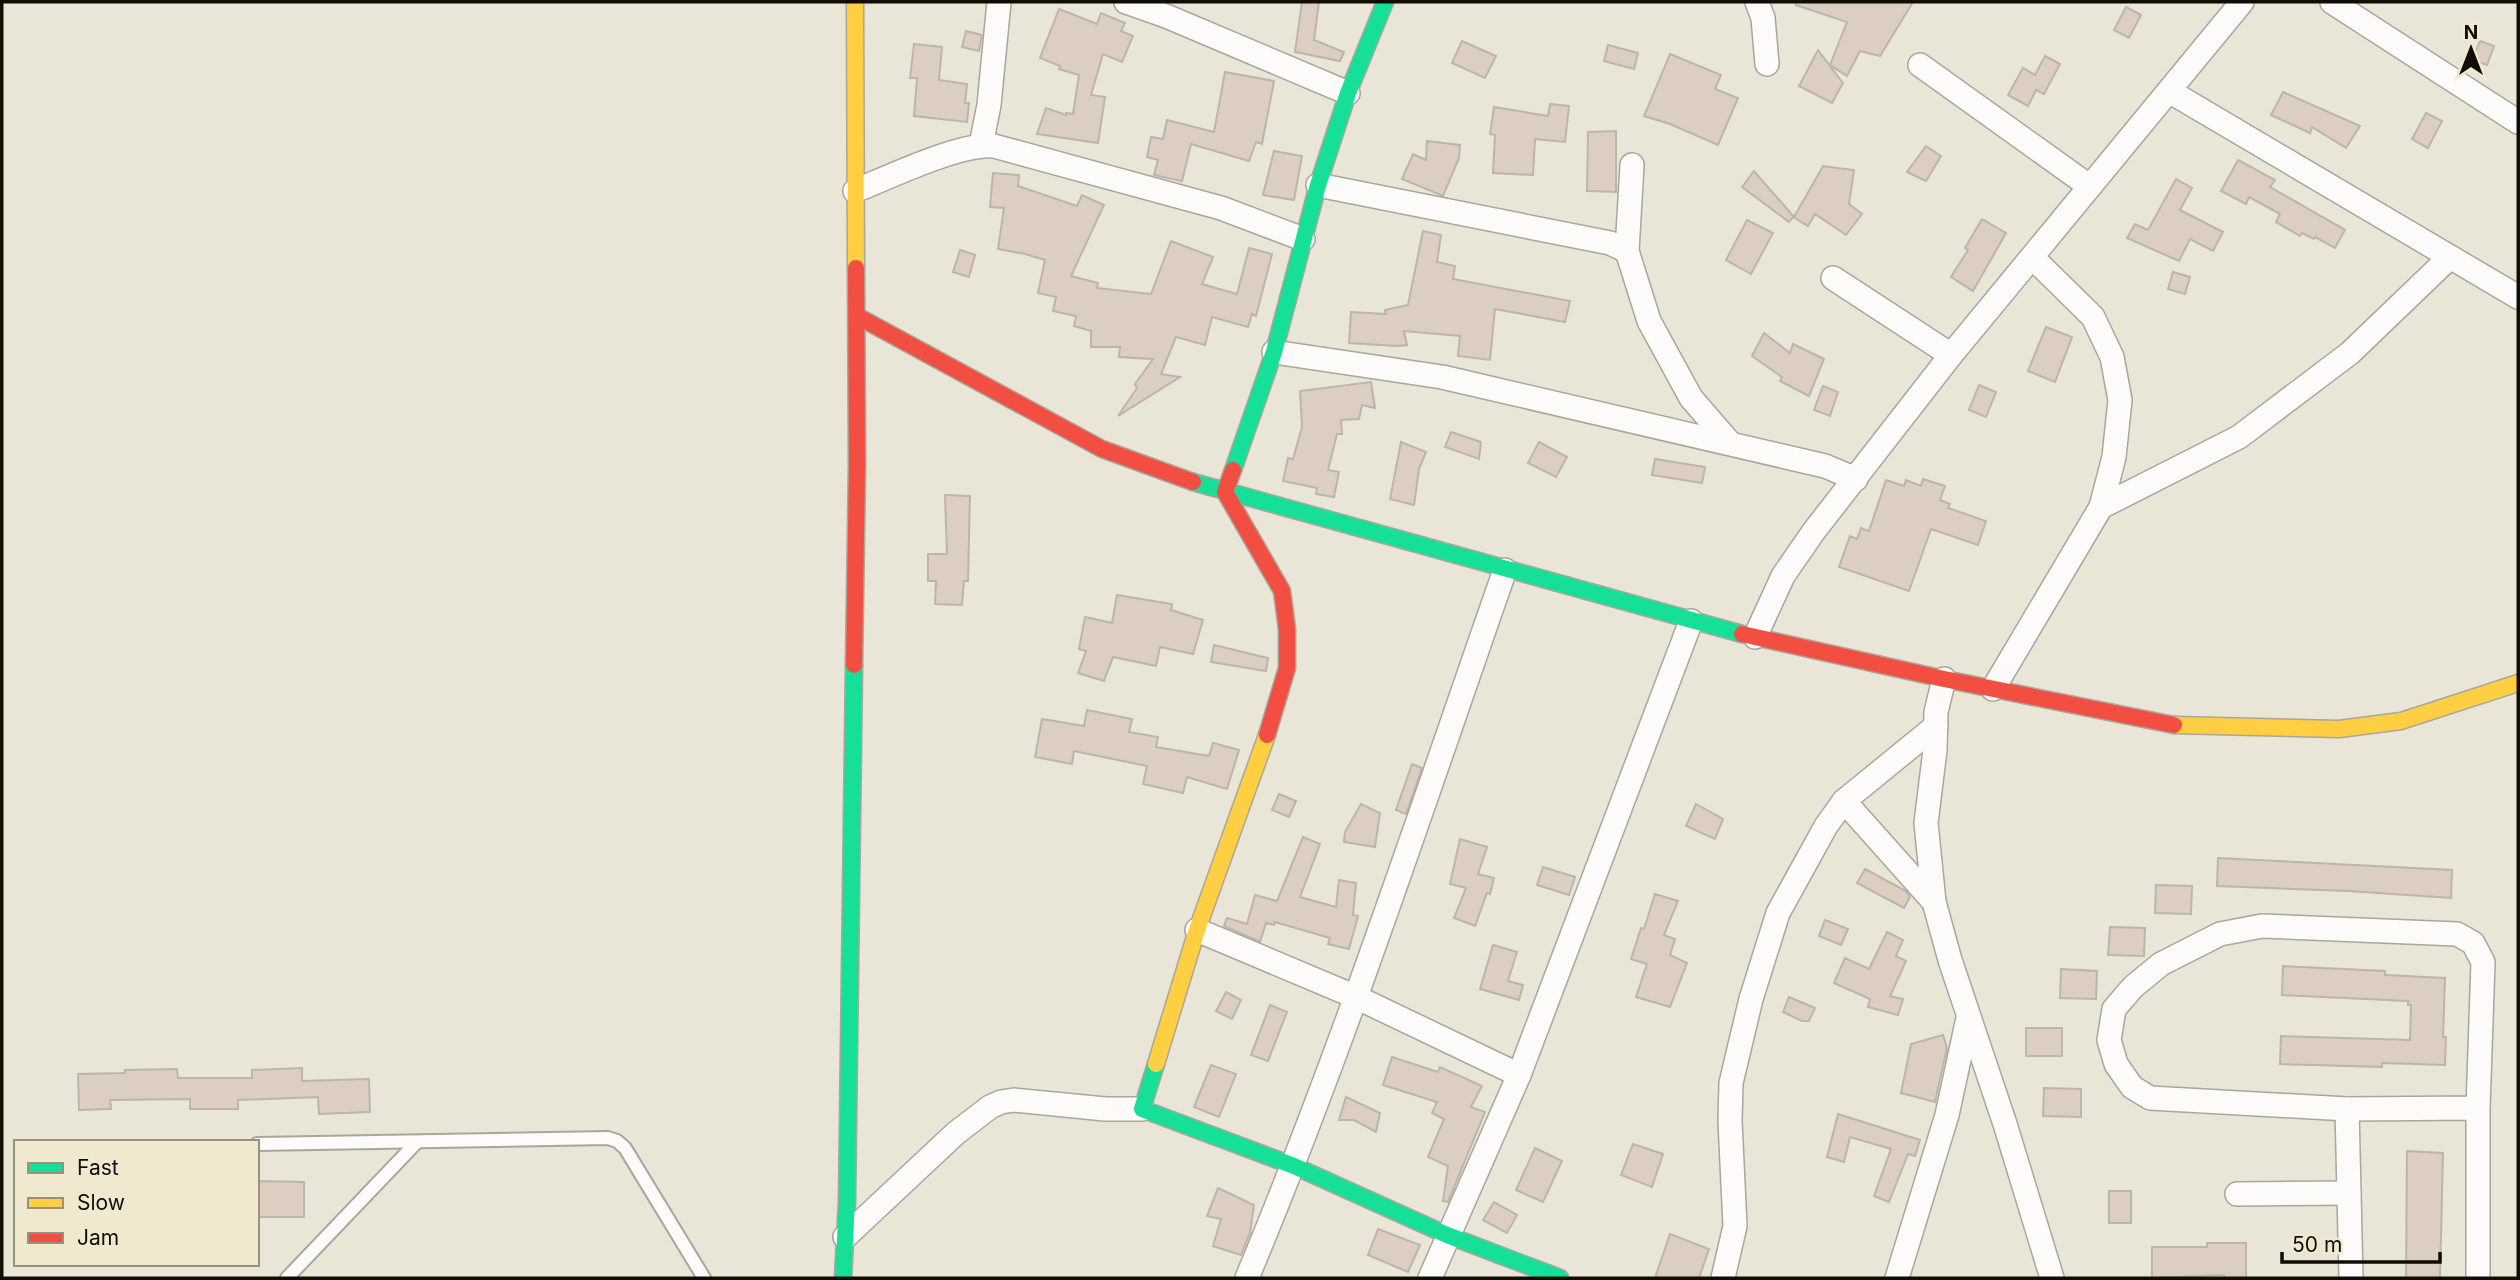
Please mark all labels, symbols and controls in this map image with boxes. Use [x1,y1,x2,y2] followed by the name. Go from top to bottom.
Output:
[2436,14,2506,84] north arrow
[2464,21,2478,44] text: N
[14,1140,259,1266] legend
[77,1155,119,1180] text: Fast
[77,1190,125,1215] text: Slow
[2282,1220,2440,1264] scale bar
[77,1225,119,1250] text: Jam
[2292,1232,2342,1257] text: 50 m

